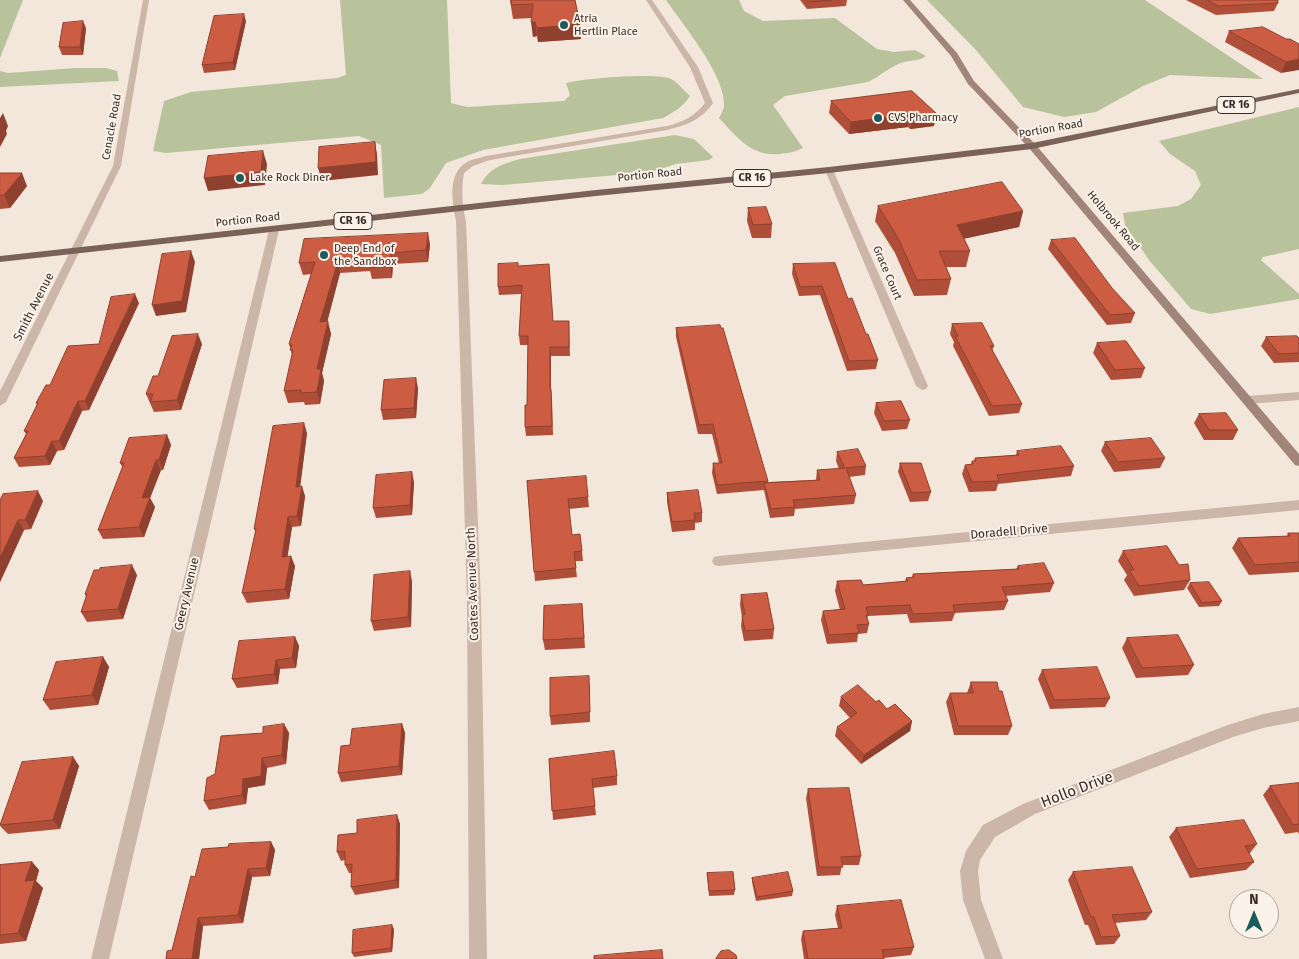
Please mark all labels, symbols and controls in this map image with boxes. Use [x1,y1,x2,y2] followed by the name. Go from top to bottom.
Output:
[574,12,638,38] place label: Atria Hertlin Place
[558,19,570,31] marker: Atria Hertlin Place
[100,93,124,161] street label: Cenacle Road
[1217,96,1255,114] road number: CR 16
[888,111,958,125] place label: CVS Pharmacy
[872,112,884,124] marker: CVS Pharmacy
[1018,117,1084,141] street label: Portion Road
[617,165,683,185] street label: Portion Road
[733,170,771,187] road number: CR 16
[250,171,329,185] place label: Lake Rock Diner
[234,172,246,184] marker: Lake Rock Diner
[1084,188,1142,254] street label: Holbrook Road
[215,210,281,230] street label: Portion Road
[334,212,372,230] road number: CR 16
[334,242,397,268] place label: Deep End of the Sandbox
[870,244,904,302] street label: Grace Court
[318,249,330,261] marker: Deep End of the Sandbox
[11,271,57,343] street label: Smith Avenue
[970,521,1048,543] street label: Doradell Drive
[464,527,482,641] street label: Coates Avenue North
[172,556,202,632] street label: Geery Avenue
[1038,768,1116,812] street label: Hollo Drive
[1229,889,1279,939] north arrow
[1249,891,1259,908] text: N

